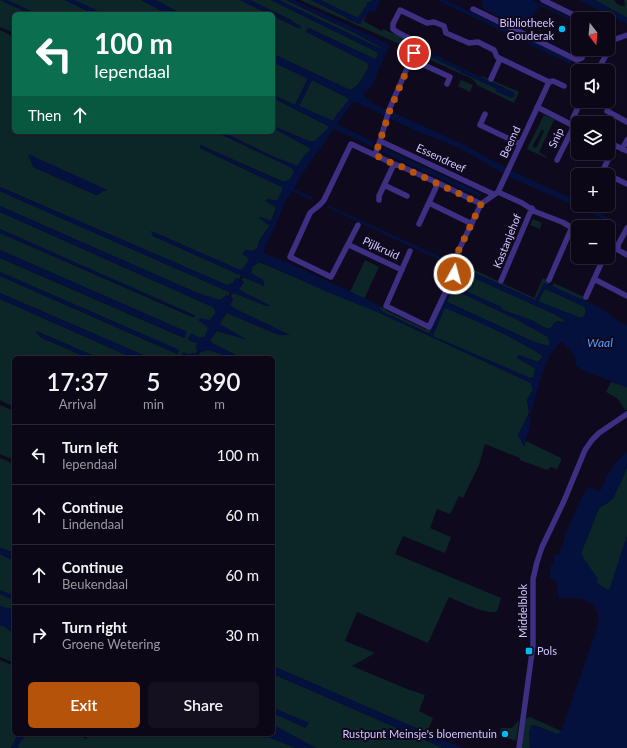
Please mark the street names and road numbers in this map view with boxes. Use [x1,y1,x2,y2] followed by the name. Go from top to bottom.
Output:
[497,124,523,160] street label: Beemd
[545,126,566,150] street label: Snip
[414,140,468,175] street label: Essendreef
[490,212,523,270] street label: Kastanjehof
[361,233,402,262] street label: Pijlkruid
[516,584,529,638] street label: Middelblok

